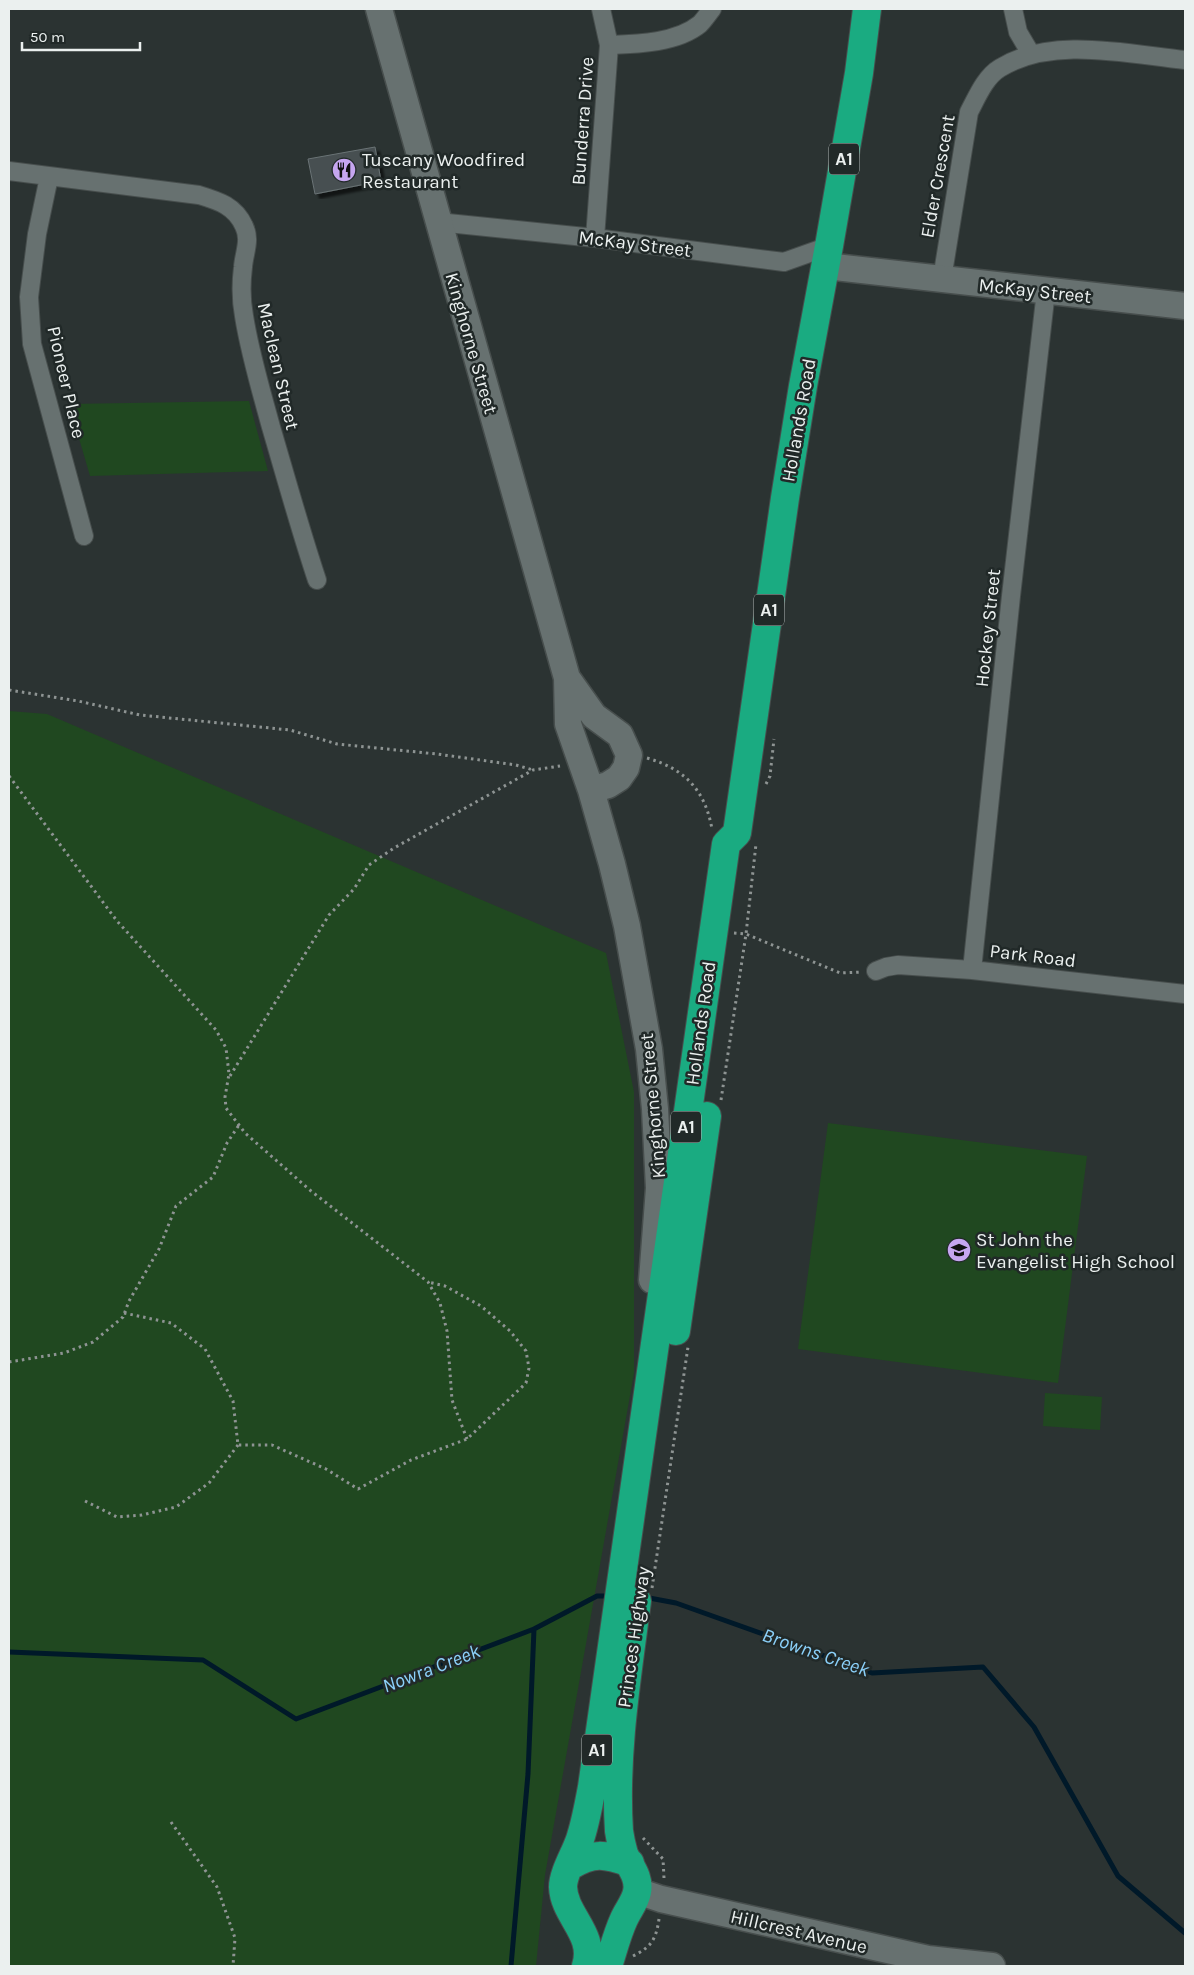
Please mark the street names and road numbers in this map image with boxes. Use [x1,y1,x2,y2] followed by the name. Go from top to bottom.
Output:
[568,56,598,186] street label: Bunderra Drive
[916,113,960,240] street label: Elder Crescent
[829,144,859,174] road number: A1
[577,226,693,262] street label: McKay Street
[440,270,502,416] street label: Kinghorne Street
[977,274,1092,308] street label: McKay Street
[253,300,303,432] street label: Maclean Street
[42,324,90,441] street label: Pioneer Place
[777,357,821,484] street label: Hollands Road
[971,568,1005,688] street label: Hockey Street
[754,594,784,626] road number: A1
[988,940,1077,972] street label: Park Road
[681,960,721,1087] street label: Hollands Road
[636,1032,670,1180] street label: Kinghorne Street
[671,1112,701,1142] road number: A1
[613,1565,655,1709] street label: Princes Highway
[582,1734,612,1766] road number: A1
[728,1906,869,1958] street label: Hillcrest Avenue

